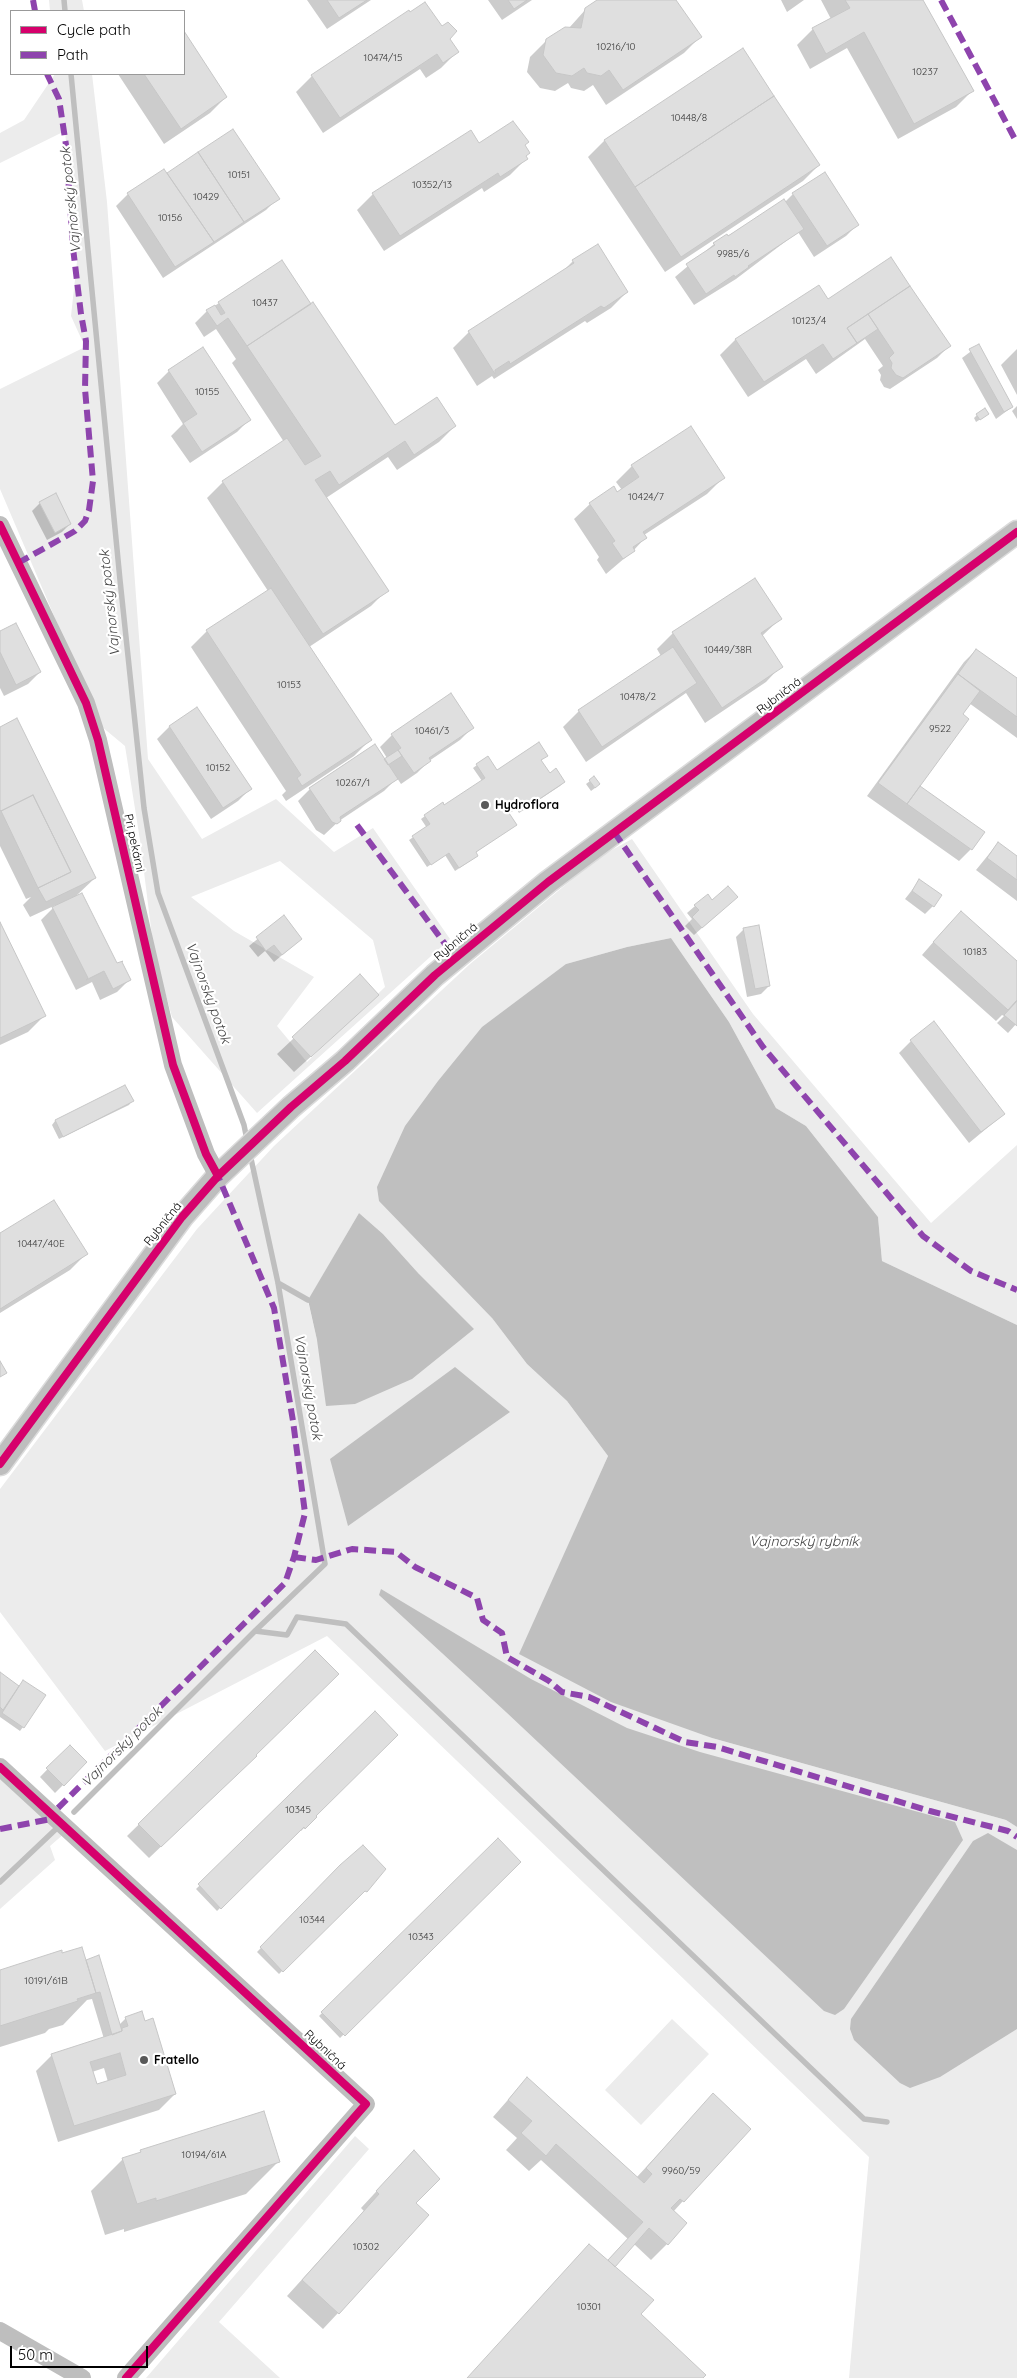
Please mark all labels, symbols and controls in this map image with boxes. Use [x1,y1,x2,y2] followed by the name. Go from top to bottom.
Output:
[10,10,185,75] legend
[57,20,131,39] text: Cycle path
[596,41,636,53] house number: 10216/10
[57,45,89,64] text: Path
[364,52,402,64] house number: 10474/15
[912,66,938,78] house number: 10237
[671,112,707,124] house number: 10448/8
[57,146,85,254] water label: Vajnorský potok
[228,169,250,181] house number: 10151
[412,179,452,191] house number: 10352/13
[193,191,219,203] house number: 10429
[158,212,182,224] house number: 10156
[717,248,749,260] house number: 9985/6
[252,297,278,309] house number: 10437
[792,315,826,327] house number: 10123/4
[195,386,219,398] house number: 10155
[628,491,664,503] house number: 10424/7
[96,549,124,657] water label: Vajnorský potok
[704,644,752,656] house number: 10449/38R
[754,675,804,717] street label: Rybničná
[277,679,301,691] house number: 10153
[620,691,656,703] house number: 10478/2
[929,723,951,735] house number: 9522
[415,725,449,737] house number: 10461/3
[206,762,230,774] house number: 10152
[336,777,370,789] house number: 10267/1
[495,798,559,812] place label: Hydroflora
[479,799,491,811] marker: Hydroflora
[121,812,147,874] street label: Pri pekárni
[431,920,481,964] street label: Rybničná
[182,940,234,1046] water label: Vajnorský potok
[963,946,987,958] house number: 10183
[141,1199,185,1249] street label: Rybničná
[17,1238,65,1250] house number: 10447/40E
[290,1333,326,1441] water label: Vajnorský potok
[749,1534,859,1550] water label: Vajnorský rybník
[78,1703,166,1791] water label: Vajnorský potok
[285,1804,311,1816] house number: 10345
[299,1914,325,1926] house number: 10344
[408,1931,434,1943] house number: 10343
[24,1975,68,1987] house number: 10191/61B
[301,2027,349,2073] street label: Rybničná
[154,2053,199,2067] place label: Fratello
[138,2054,150,2066] marker: Fratello
[182,2149,226,2161] house number: 10194/61A
[662,2165,700,2177] house number: 9960/59
[353,2241,379,2253] house number: 10302
[577,2301,601,2313] house number: 10301
[12,2336,150,2368] scale bar
[18,2345,53,2364] text: 50 m

